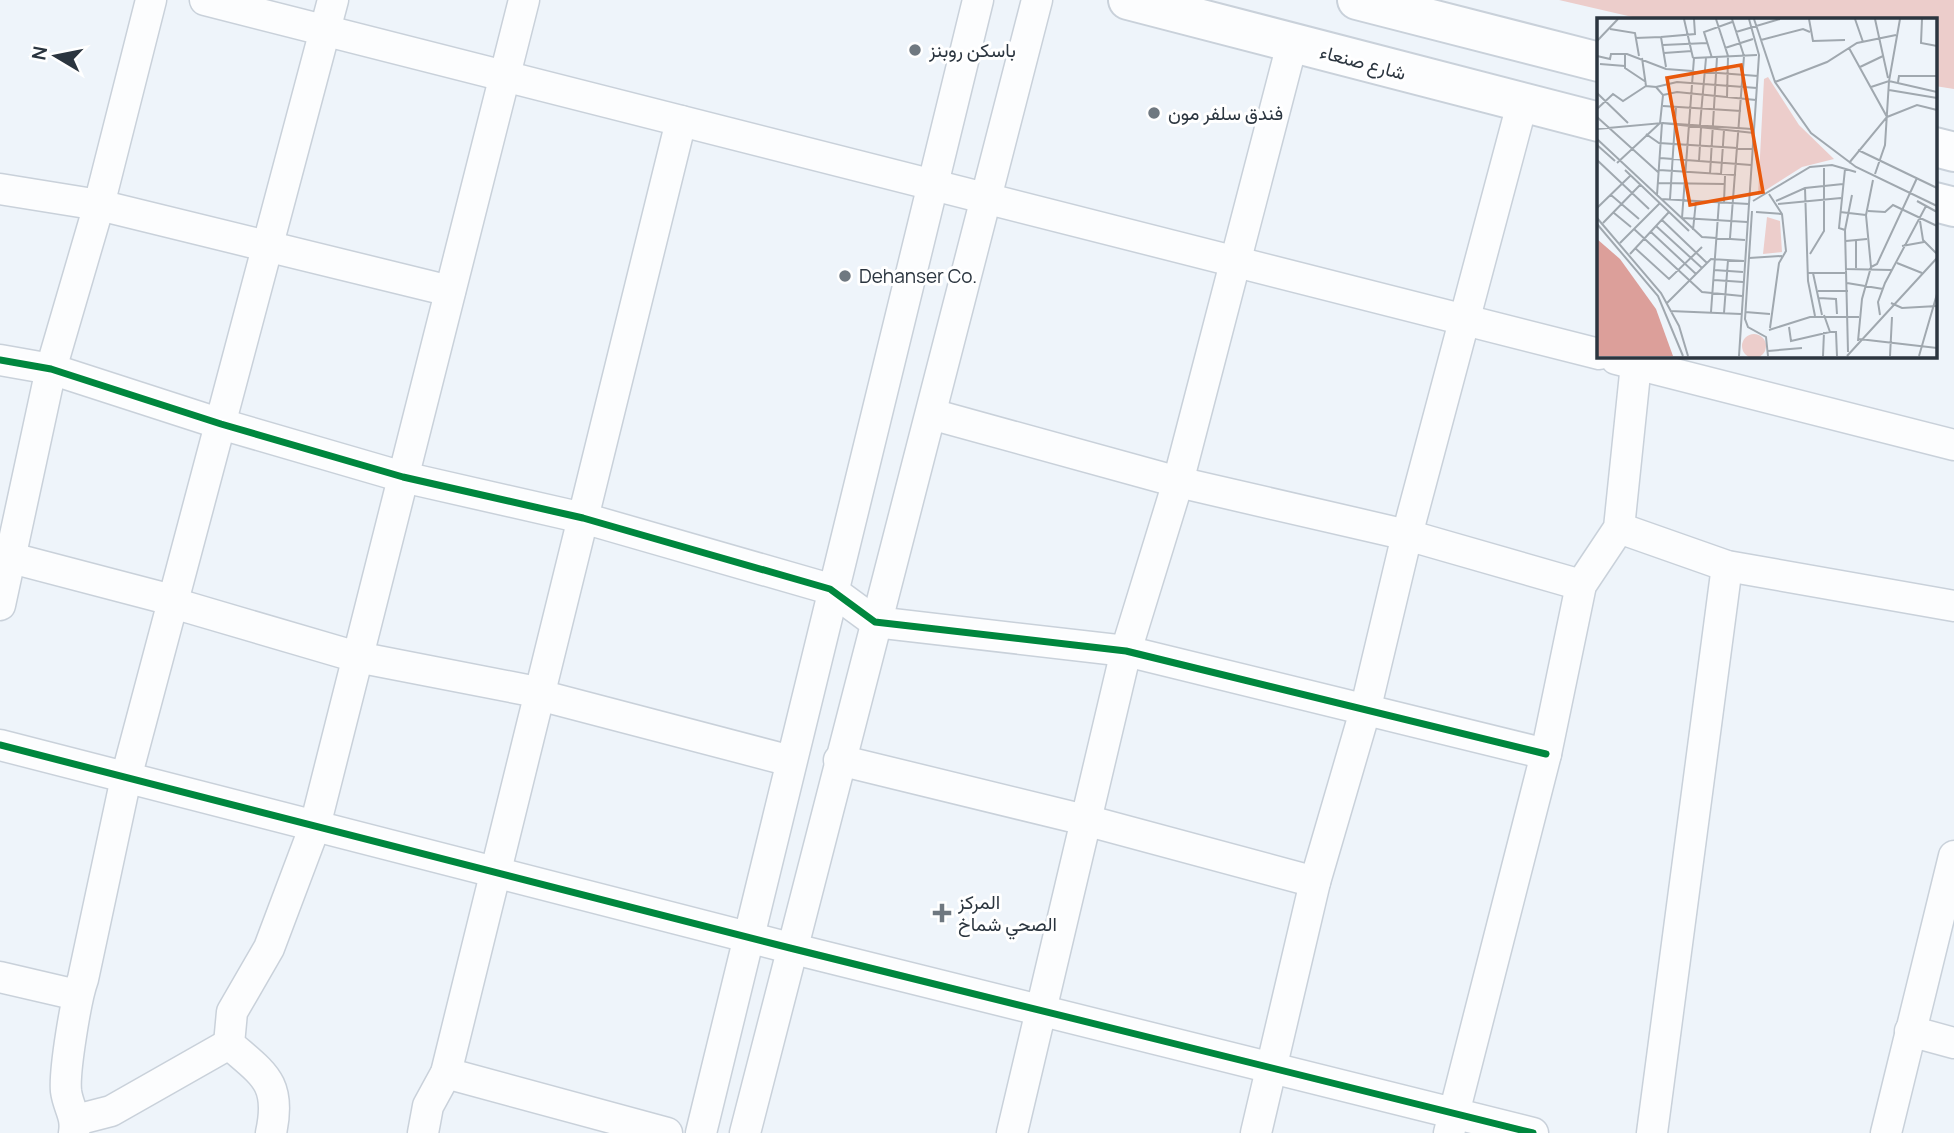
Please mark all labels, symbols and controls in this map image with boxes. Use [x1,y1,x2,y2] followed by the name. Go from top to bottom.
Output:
[1597,18,1937,357] inset map
[21,21,91,91] north arrow
[928,37,1016,63] place label: باسكن روبنز
[1317,38,1409,86] street label: شارع صنعاء
[907,42,923,58] marker: باسكن روبنز
[25,44,53,62] text: N
[1168,100,1283,126] place label: فندق سلفر مون
[1146,105,1162,121] marker: فندق سلفر مون
[859,263,977,289] place label: Dehanser Co.
[837,268,853,284] marker: Dehanser Co.
[957,889,1057,940] place label: المركز الصحي شماخ
[932,903,952,923] marker: المركز الصحي شماخ

